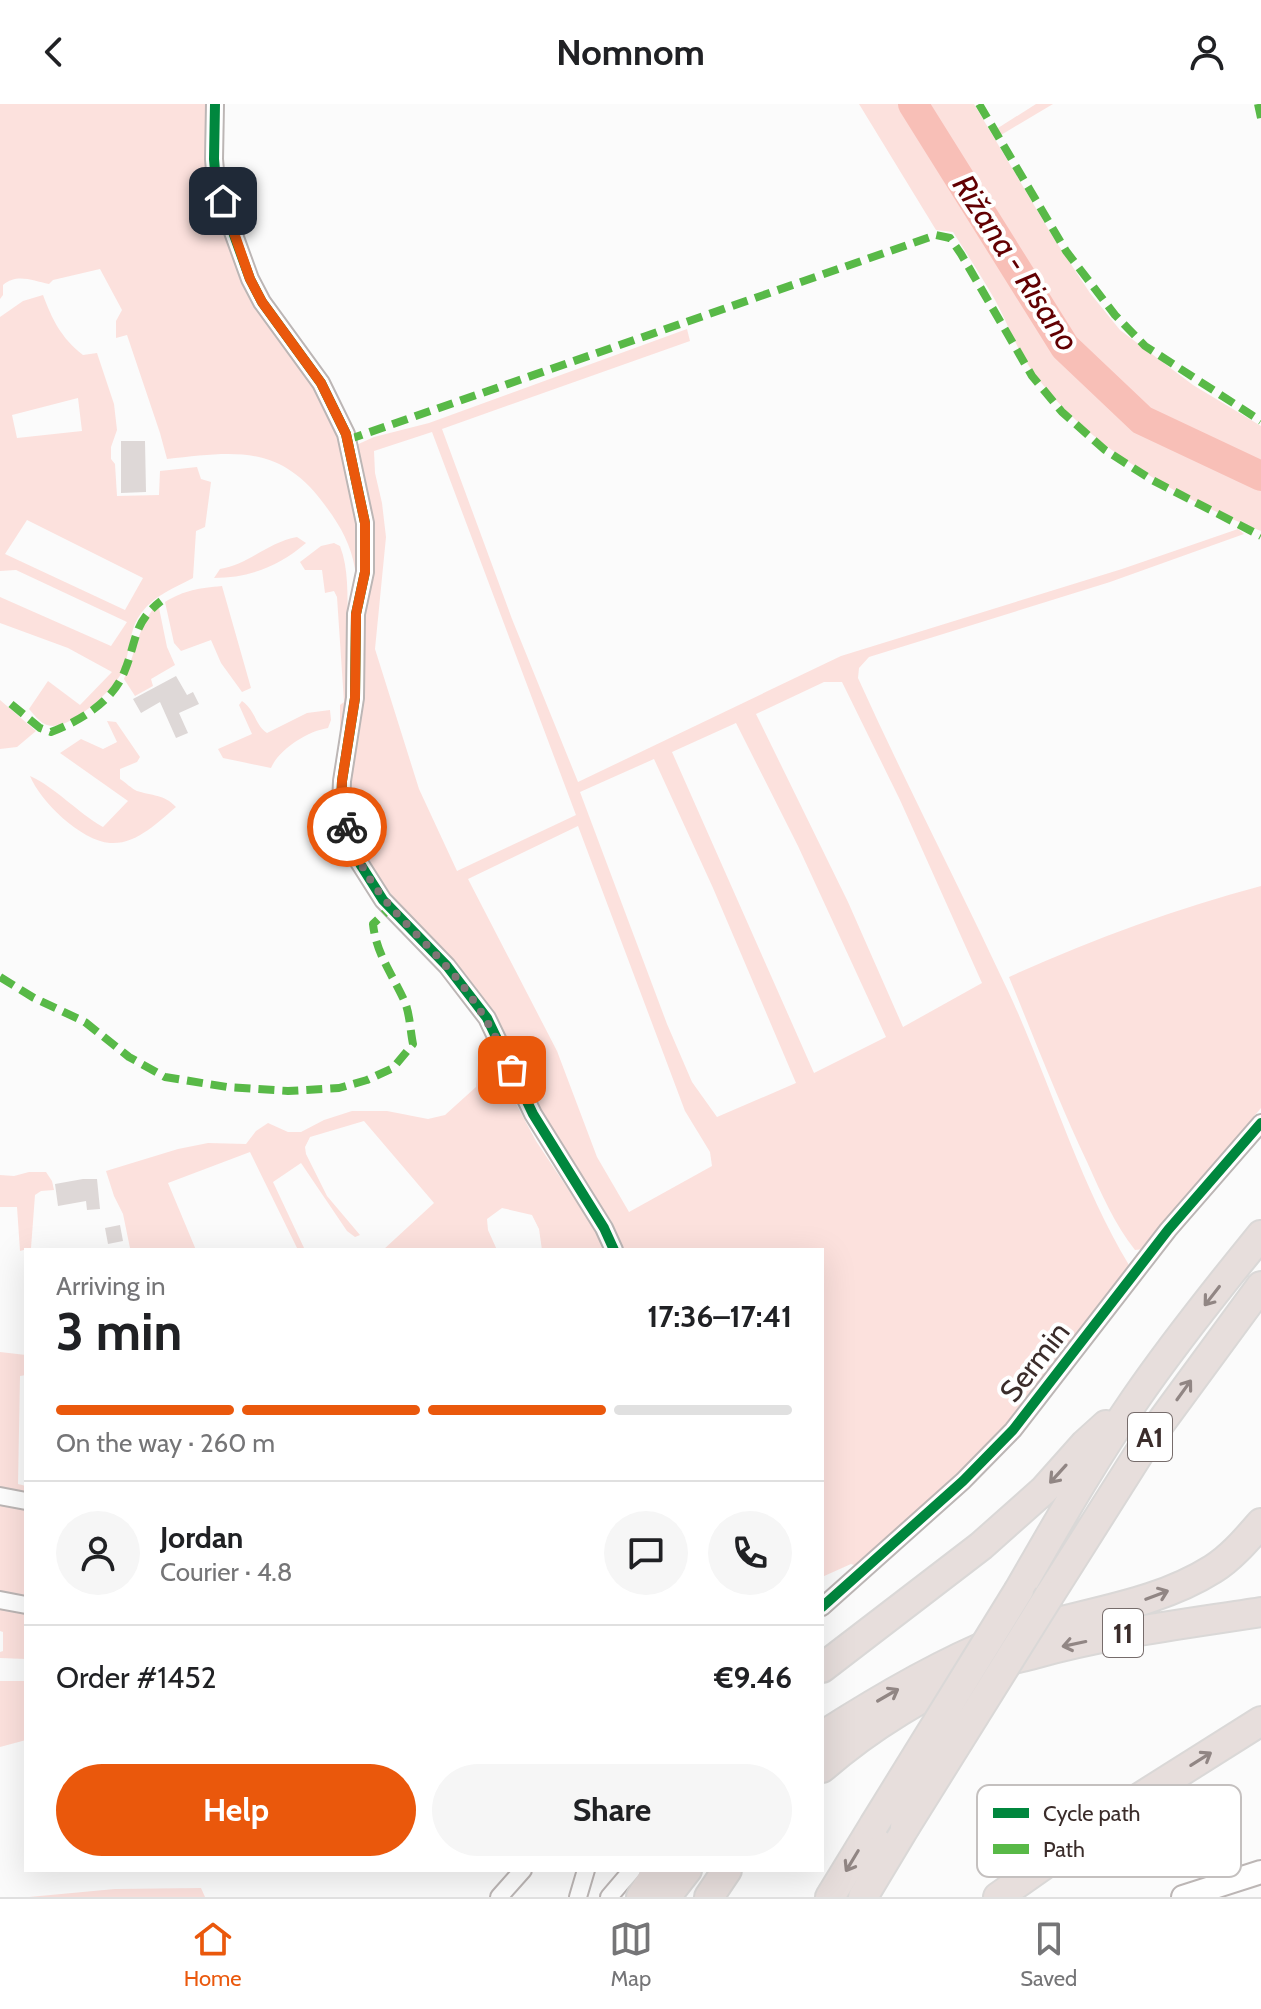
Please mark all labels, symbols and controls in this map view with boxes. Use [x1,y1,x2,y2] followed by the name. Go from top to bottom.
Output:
[32,30,76,74] icon: back
[556,30,705,74] text: Nomnom
[1185,30,1229,74] icon: person
[189,167,257,235] pin
[945,167,1088,358] water label: Rižana - Risano
[201,179,245,223] icon: home
[307,787,387,867] courier
[325,805,369,849] icon: bike
[478,1036,546,1104] pin
[490,1048,534,1092] icon: bag
[56,1270,166,1302] text: Arriving in
[1203,1285,1220,1306] one-way arrow
[647,1298,792,1335] text: 17:36–17:41
[56,1300,182,1363] text: 3 min
[992,1314,1077,1409] street label: Sermin
[1175,1379,1192,1401] one-way arrow
[1128,1413,1172,1461] road number: A1
[56,1427,275,1459] text: On the way · 260 m
[1049,1463,1067,1483] one-way arrow
[56,1511,140,1595] button: person
[604,1511,688,1595] button: chat
[708,1511,792,1595] button: phone
[160,1519,243,1556] text: Jordan
[160,1556,293,1588] text: Courier · 4.8
[1144,1587,1169,1601] one-way arrow
[1103,1609,1143,1657] road number: 11
[1062,1637,1087,1652] one-way arrow
[56,1659,216,1696] text: Order #1452
[714,1659,792,1696] text: €9.46
[876,1687,899,1703] one-way arrow
[1189,1750,1212,1766] one-way arrow
[56,1764,416,1856] button: Help
[432,1764,792,1856] button: Share
[977,1785,1241,1877] legend
[1043,1800,1141,1827] text: Cycle path
[1043,1836,1085,1863] text: Path
[844,1849,860,1872] one-way arrow
[184,1917,242,1992] tab: Home
[609,1917,653,1992] tab: Map
[1020,1917,1077,1992] tab: Saved

